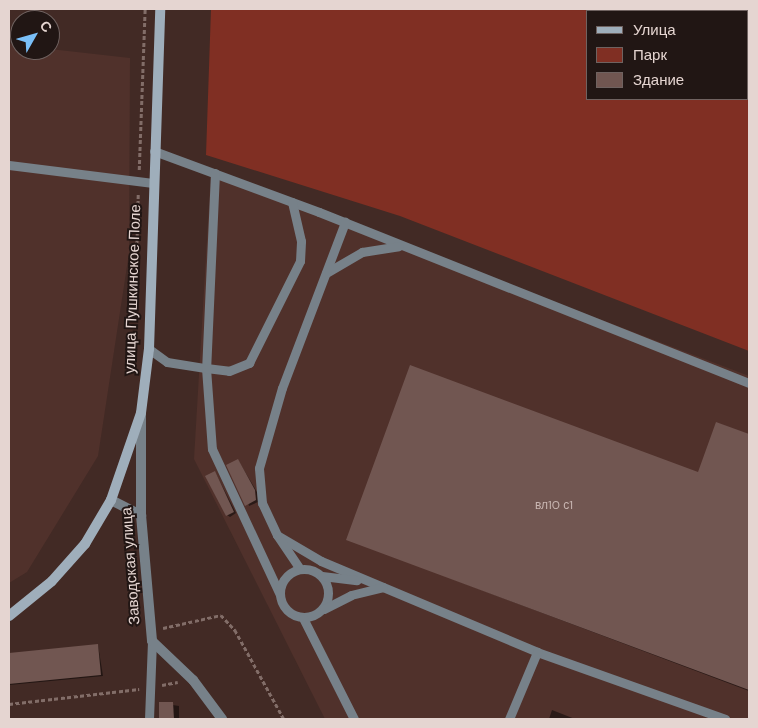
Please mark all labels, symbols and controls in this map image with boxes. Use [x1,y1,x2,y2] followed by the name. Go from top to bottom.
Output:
[10,10,60,60] north arrow
[586,10,748,100] legend
[36,17,56,36] text: С
[633,20,676,40] text: Улица
[633,45,667,65] text: Парк
[633,70,684,90] text: Здание
[121,204,145,374] street label: улица Пушкинское Поле
[535,499,573,513] house number: вл10 с1
[118,506,144,626] street label: Заводская улица

